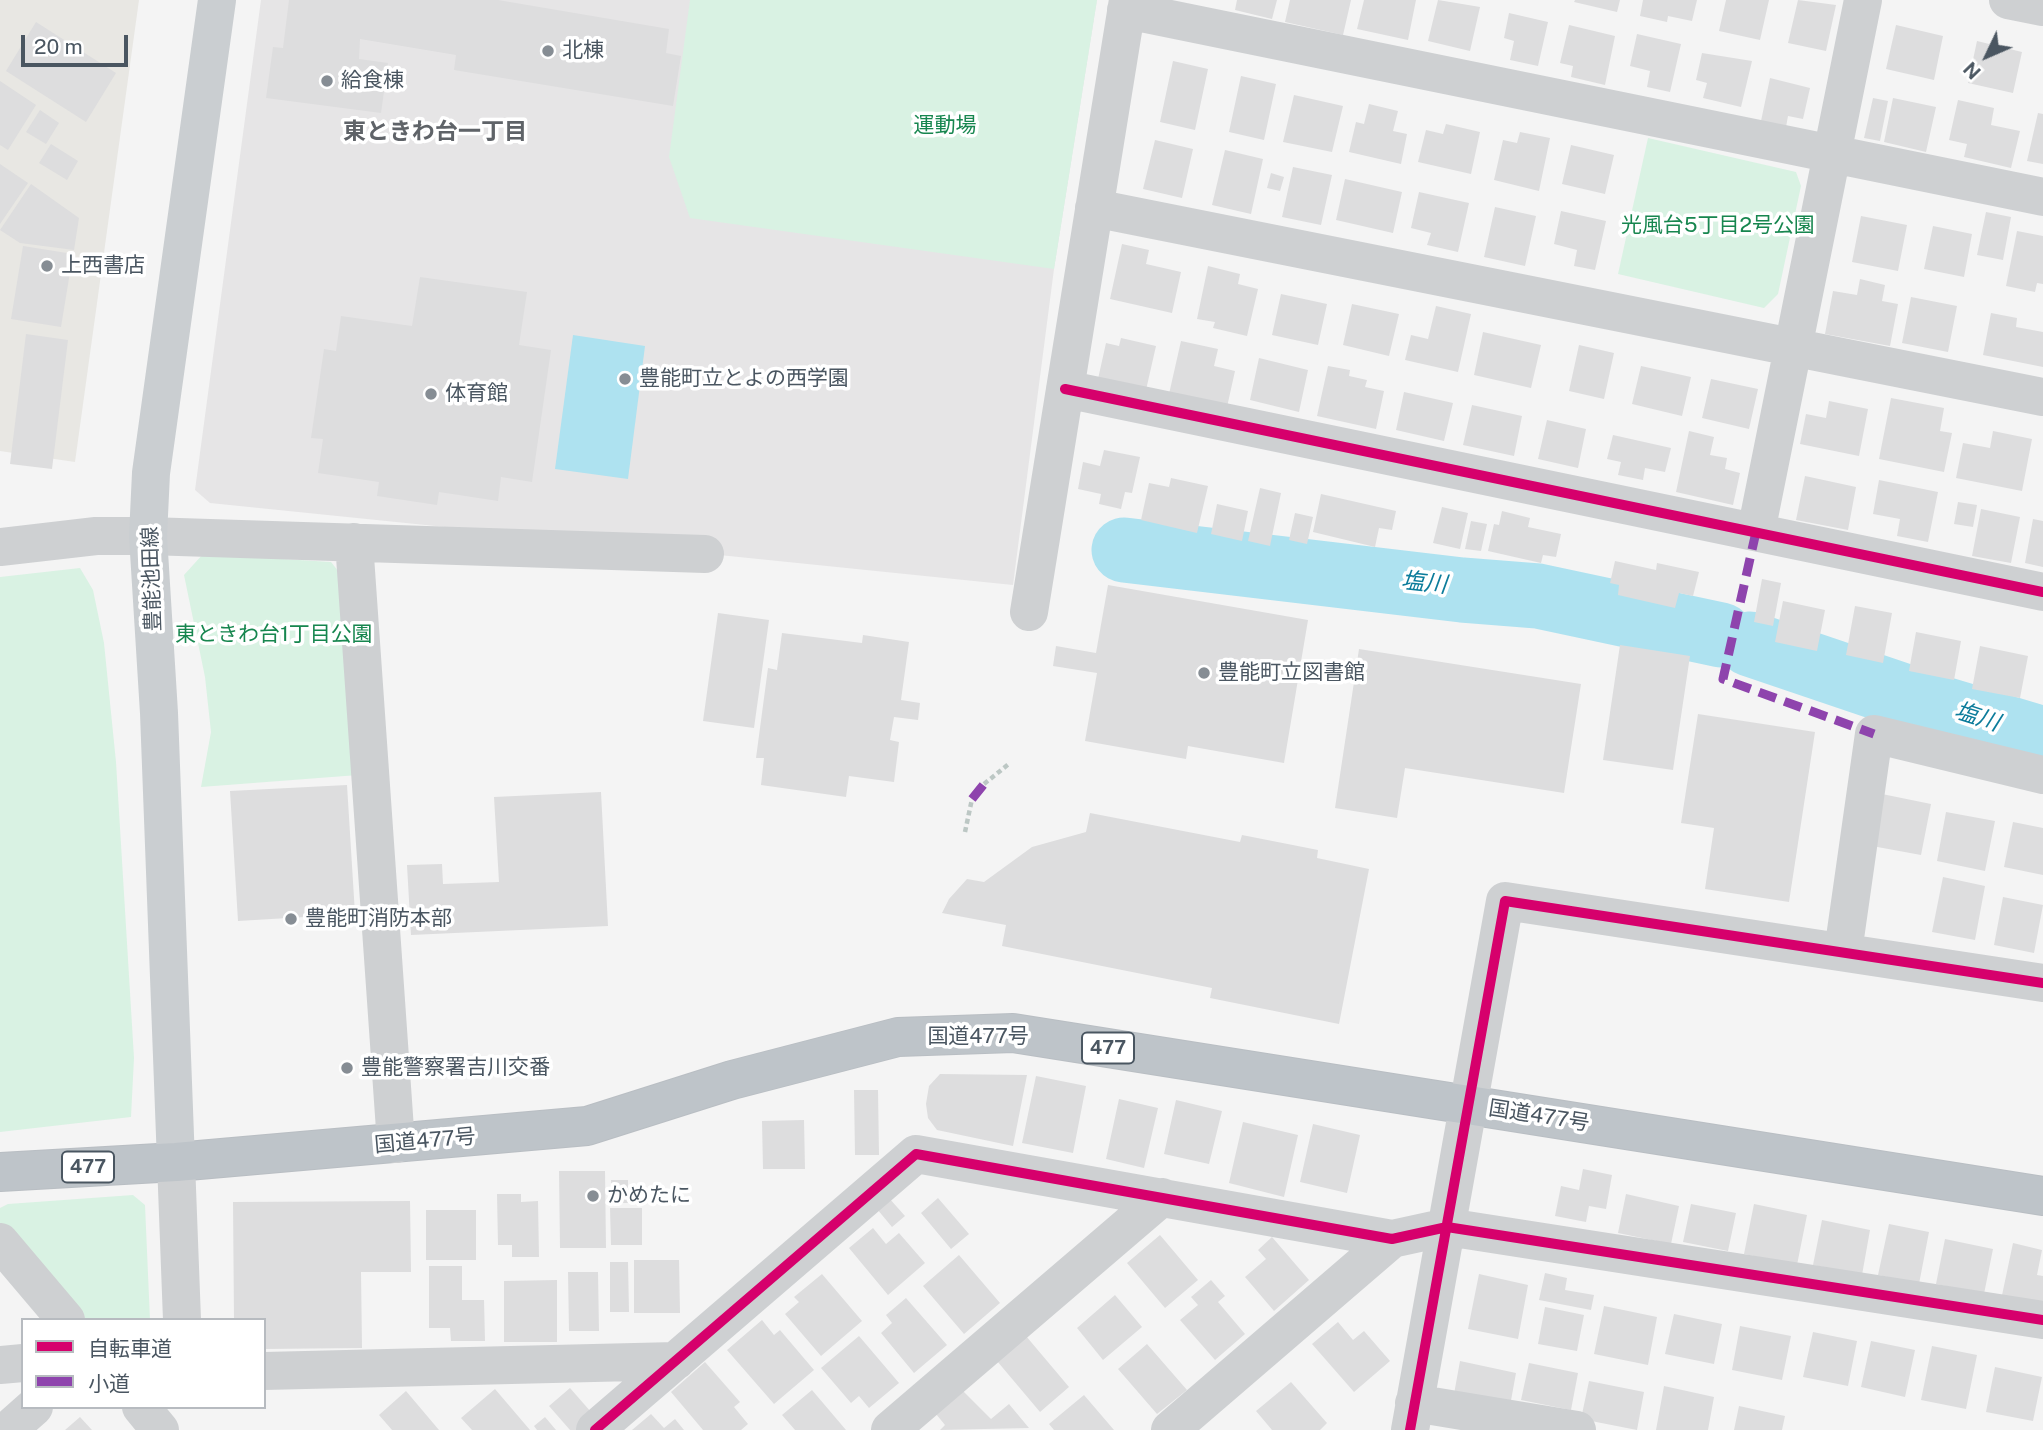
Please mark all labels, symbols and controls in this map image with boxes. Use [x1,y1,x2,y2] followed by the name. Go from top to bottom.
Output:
[24,21,131,65] scale bar
[1952,21,2022,91] north arrow
[34,34,83,59] text: 20 m
[562,38,604,64] place label: 北棟
[540,43,556,59] marker: 北棟
[1959,58,1985,84] text: N
[341,68,404,94] place label: 給食棟
[319,73,335,89] marker: 給食棟
[914,113,976,139] park label: 運動場
[343,118,527,146] district label: 東ときわ台一丁目
[1621,213,1815,239] park label: 光風台5丁目2号公園
[61,253,145,279] place label: 上西書店
[39,258,55,274] marker: 上西書店
[639,366,849,392] place label: 豊能町立とよの西学園
[617,371,633,387] marker: 豊能町立とよの西学園
[445,381,508,407] place label: 体育館
[423,386,439,402] marker: 体育館
[138,526,166,632] street label: 豊能池田線
[1400,567,1448,599] water label: 塩川
[175,622,373,648] park label: 東ときわ台1丁目公園
[1218,660,1365,686] place label: 豊能町立図書館
[1196,665,1212,681] marker: 豊能町立図書館
[1951,697,2003,737] water label: 塩川
[305,906,452,932] place label: 豊能町消防本部
[283,911,299,927] marker: 豊能町消防本部
[927,1024,1029,1050] street label: 国道477号
[1082,1032,1134,1064] road number: 477
[361,1055,550,1081] place label: 豊能警察署吉川交番
[339,1060,355,1076] marker: 豊能警察署吉川交番
[1487,1096,1591,1136] street label: 国道477号
[373,1124,477,1158] street label: 国道477号
[62,1152,114,1182] road number: 477
[607,1183,691,1209] place label: かめたに
[585,1188,601,1204] marker: かめたに
[21,1318,266,1409] legend
[88,1336,172,1361] text: 自転車道
[88,1371,130,1396] text: 小道

